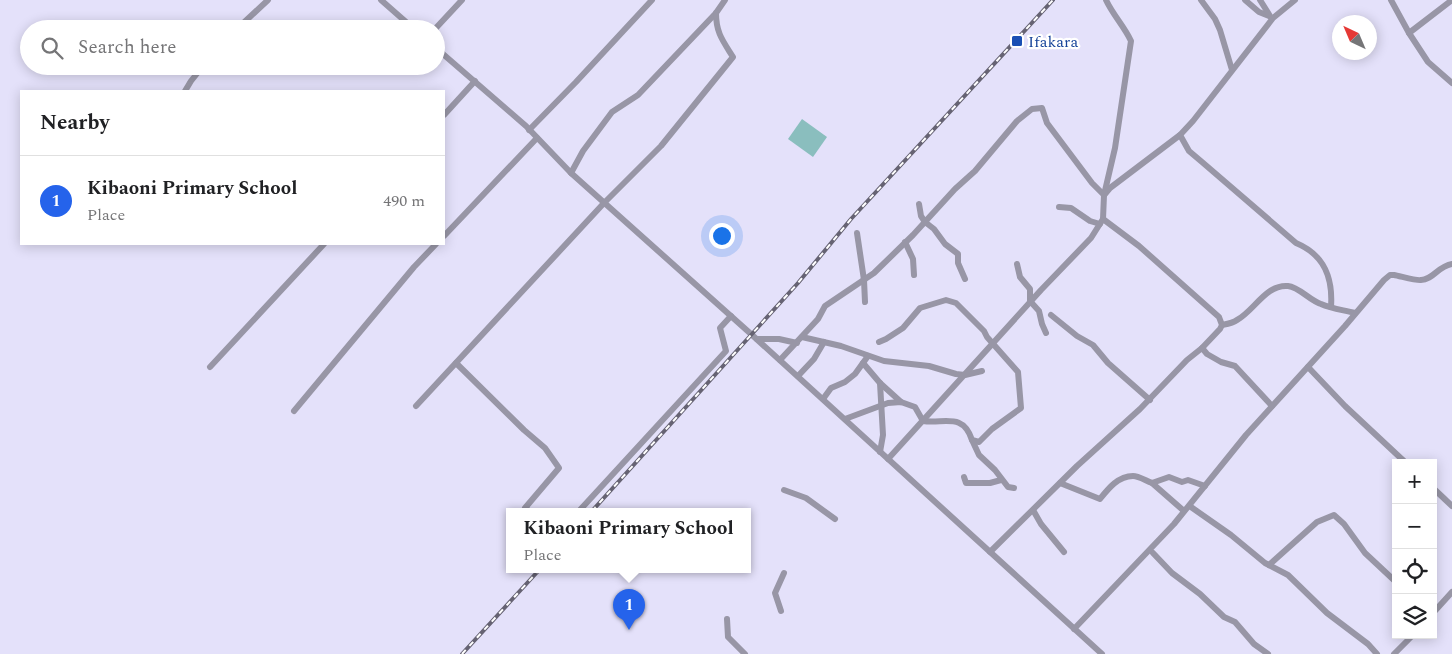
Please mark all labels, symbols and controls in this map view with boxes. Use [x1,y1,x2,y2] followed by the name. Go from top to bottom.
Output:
[1332,15,1377,60] north arrow
[20,20,445,75] search box
[1028,30,1078,54] place label: Ifakara
[78,33,177,62] text: Search here
[38,34,66,62] icon: search
[1010,34,1024,48] marker: Ifakara
[40,107,110,139] text: Nearby
[87,174,297,203] text: Kibaoni Primary School
[52,189,60,213] text: 1
[383,189,425,213] text: 490 m
[87,203,125,227] text: Place
[709,223,735,249] your location
[1392,459,1437,639] map controls
[1392,459,1437,504] button: +
[1392,504,1437,549] button: −
[506,508,751,573] popup
[523,514,734,543] text: Kibaoni Primary School
[523,543,561,567] text: Place
[1392,549,1437,594] button: locate
[613,589,645,630] pin: 1
[1392,594,1437,639] button: layers

